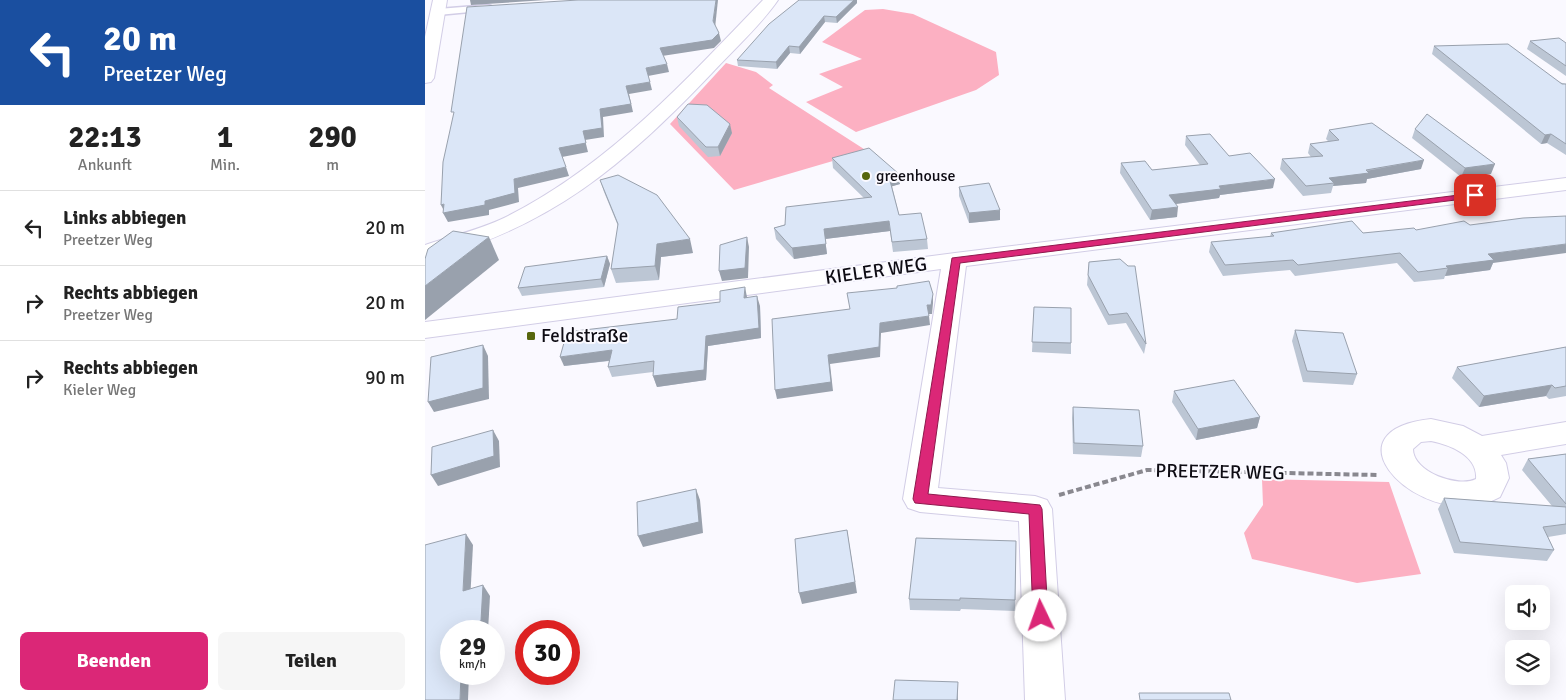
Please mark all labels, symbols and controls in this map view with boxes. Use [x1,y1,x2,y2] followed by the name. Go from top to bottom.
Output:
[103,17,177,60] text: 20 m
[20,20,85,85] icon: left
[103,60,227,87] text: Preetzer Weg
[68,119,142,156] text: 22:13
[217,119,233,156] text: 1
[308,119,357,156] text: 290
[78,155,132,175] text: Ankunft
[210,155,240,175] text: Min.
[326,155,339,175] text: m
[876,166,956,186] place label: greenhouse
[860,170,872,182] marker: greenhouse
[1454,174,1496,216] pin
[1461,181,1489,209] icon: arrive
[63,206,186,230] text: Links abbiegen
[20,214,48,242] icon: left
[365,216,405,240] text: 20 m
[63,230,153,250] text: Preetzer Weg
[823,252,929,290] street label: KIELER WEG
[63,281,198,305] text: Rechts abbiegen
[20,289,48,317] icon: right
[365,291,405,315] text: 20 m
[63,305,153,325] text: Preetzer Weg
[541,324,628,348] place label: Feldstraße
[525,330,537,342] marker: Feldstraße
[63,356,198,380] text: Rechts abbiegen
[20,364,48,392] icon: right
[365,366,405,390] text: 90 m
[63,380,136,400] text: Kieler Weg
[1155,459,1285,485] street label: PREETZER WEG
[1505,585,1550,685] map controls
[1505,585,1550,630] button: sound
[1014,589,1066,641] position arrow
[515,620,580,685] speed limit sign: 30
[459,631,486,662] text: 29
[20,632,208,690] button: Beenden
[218,632,405,690] button: Teilen
[1505,640,1550,685] button: layers
[459,657,486,672] text: km/h

